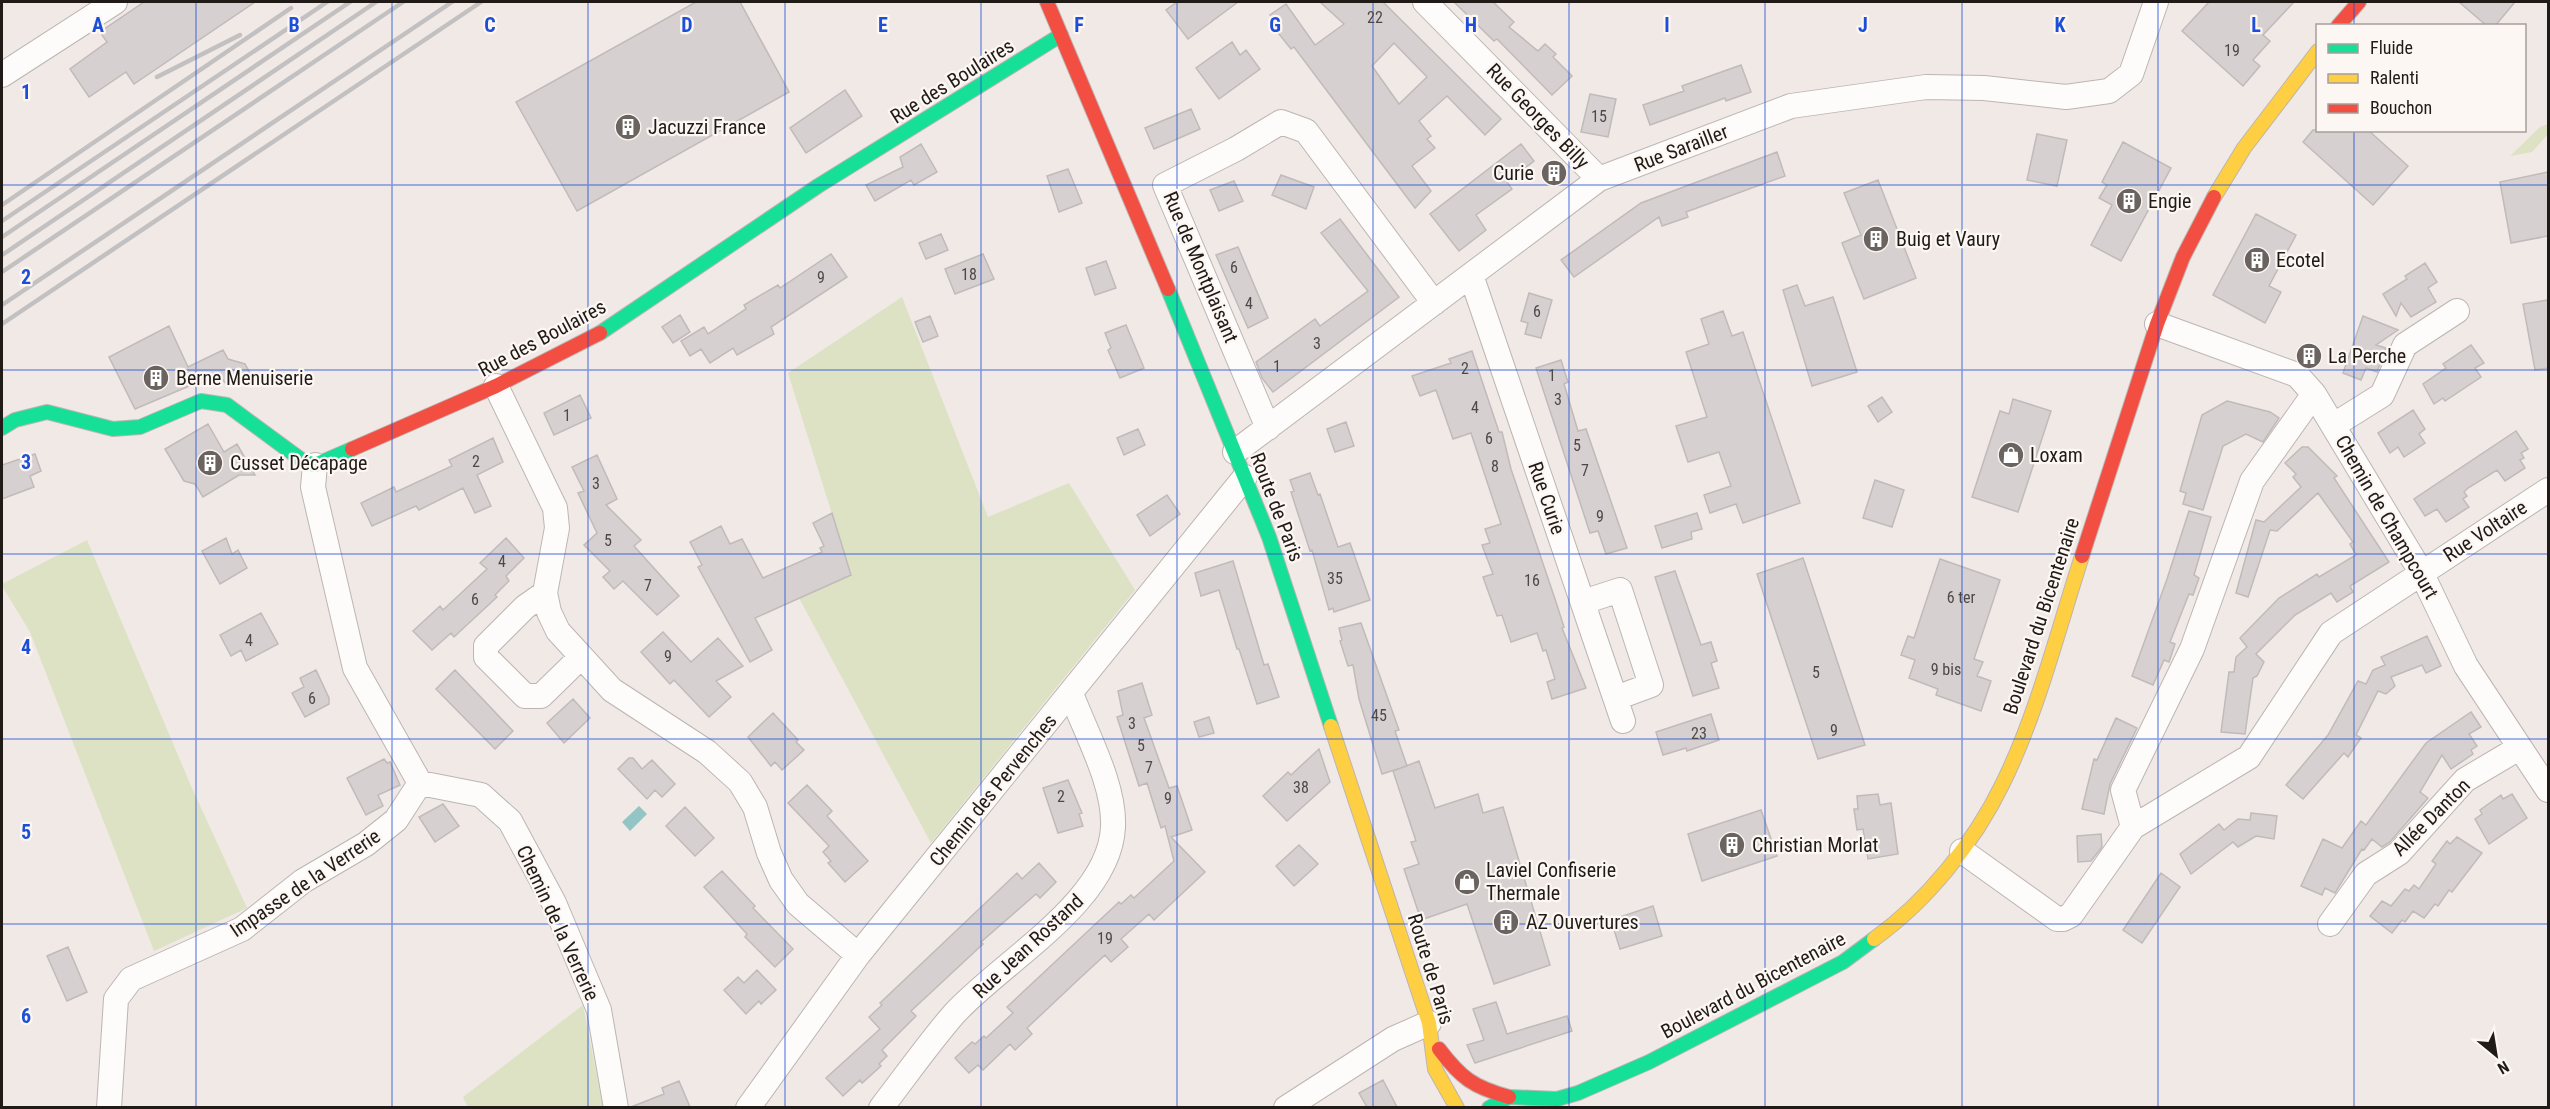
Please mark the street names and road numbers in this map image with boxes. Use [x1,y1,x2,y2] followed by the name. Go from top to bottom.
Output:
[886,33,1018,129] street label: Rue des Boulaires
[1482,58,1594,174] street label: Rue Georges Billy
[1631,119,1731,177] street label: Rue Sarailler
[1158,188,1244,346] street label: Rue de Montplaisant
[474,294,610,382] street label: Rue des Boulaires
[2330,431,2444,603] street label: Chemin de Champcourt
[1245,449,1309,565] street label: Route de Paris
[1523,458,1571,538] street label: Rue Curie
[2439,495,2531,567] street label: Rue Voltaire
[1998,515,2084,717] street label: Boulevard du Bicentenaire
[924,709,1062,871] street label: Chemin des Pervenches
[2387,773,2475,861] street label: Allée Danton
[225,824,385,942] street label: Impasse de la Verrerie
[512,842,604,1004] street label: Chemin de la Verrerie
[968,889,1088,1003] street label: Rue Jean Rostand
[1403,911,1459,1027] street label: Route de Paris
[1657,926,1849,1044] street label: Boulevard du Bicentenaire

